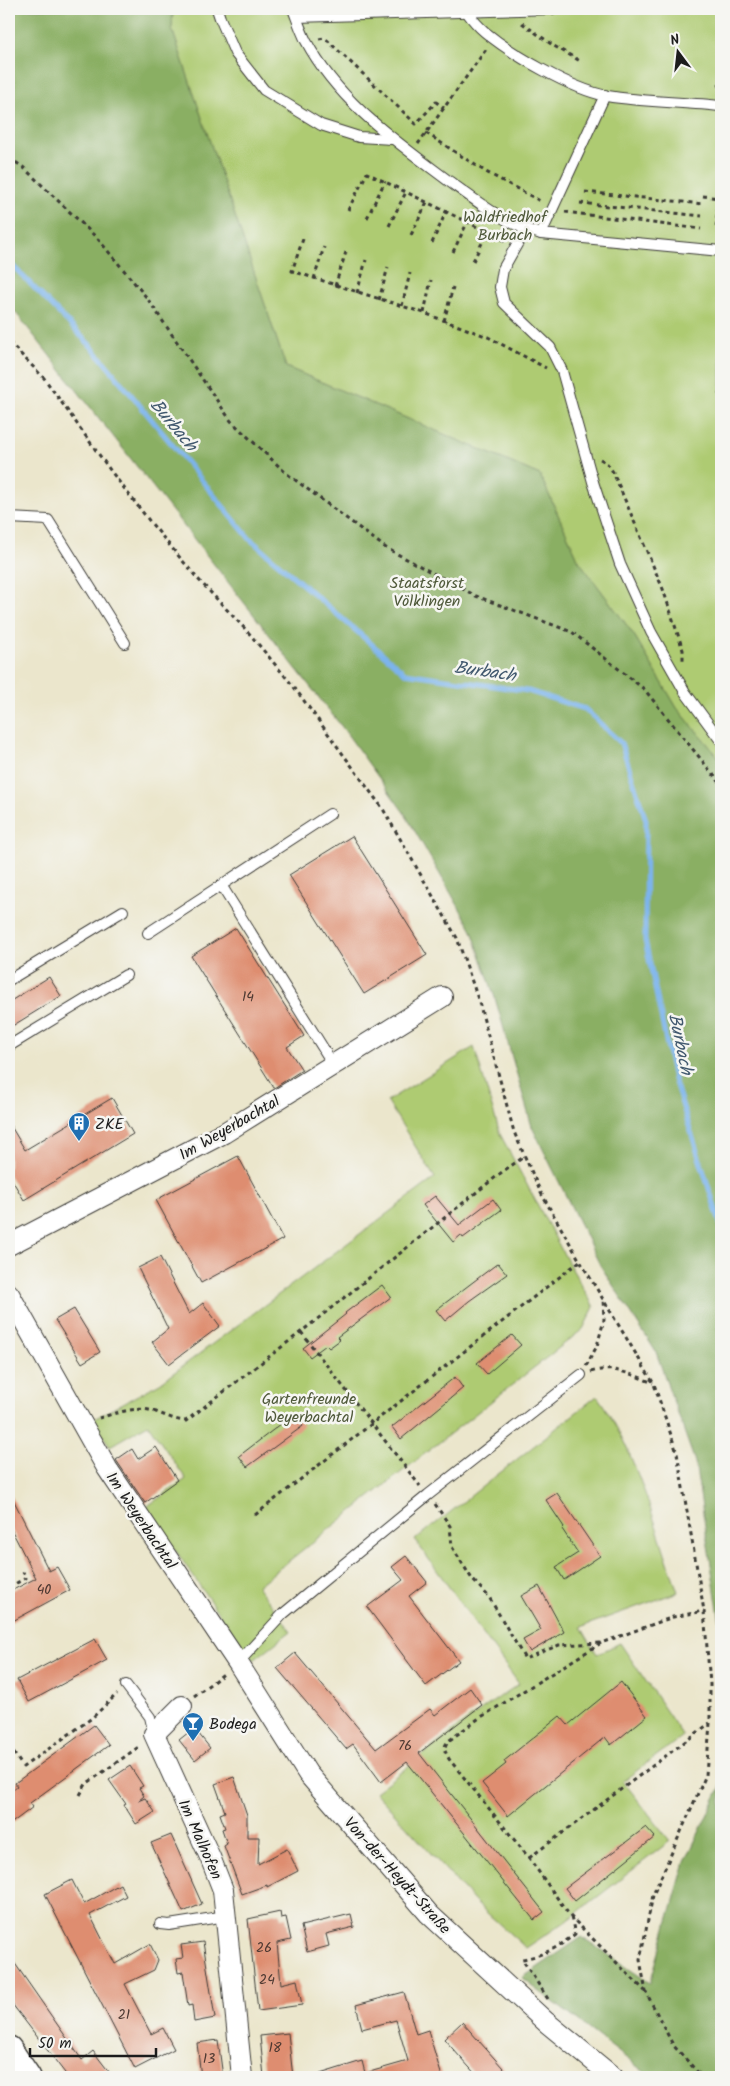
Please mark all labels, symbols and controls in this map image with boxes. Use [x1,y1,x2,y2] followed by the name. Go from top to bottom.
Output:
[652,28,702,78] north arrow
[668,29,682,52] text: N
[463,205,549,248] park label: Waldfriedhof Burbach
[142,393,205,460] water label: Burbach
[390,571,465,614] park label: Staatsforst Völklingen
[452,654,519,691] water label: Burbach
[242,986,254,1008] house number: 14
[659,1011,700,1079] water label: Burbach
[175,1089,285,1167] street label: Im Weyerbachtal
[67,1111,91,1142] building icon: ZKE
[95,1112,124,1137] place label: ZKE
[262,1387,356,1430] park label: Gartenfreunde Weyerbachtal
[99,1467,183,1575] street label: Im Weyerbachtal
[37,1579,51,1601] house number: 40
[181,1711,205,1742] bar icon: Bodega
[209,1712,257,1737] place label: Bodega
[398,1735,412,1757] house number: 76
[171,1795,228,1884] street label: Im Malhofen
[337,1812,457,1940] street label: Von-der-Heydt-Straße
[256,1937,272,1959] house number: 26
[259,1969,275,1991] house number: 24
[118,2004,130,2026] house number: 21
[30,2026,156,2058] scale bar
[38,2032,72,2056] text: 50 m
[269,2037,282,2059] house number: 18
[203,2048,215,2070] house number: 13

